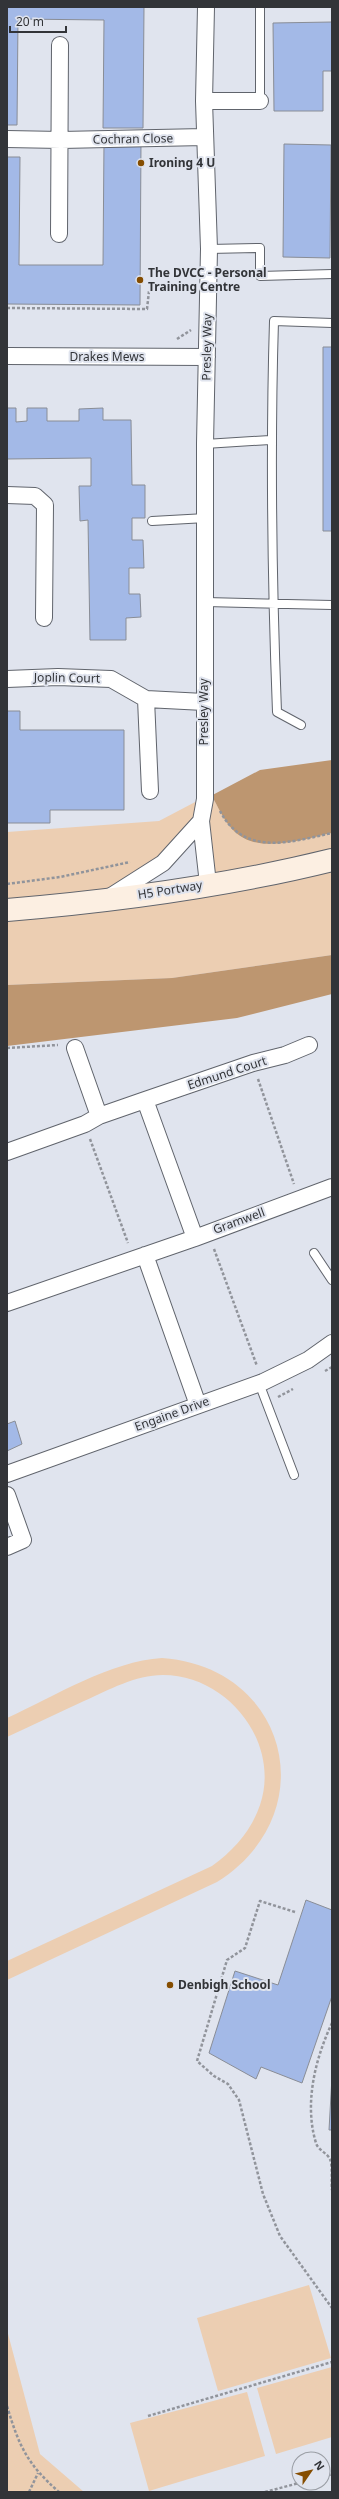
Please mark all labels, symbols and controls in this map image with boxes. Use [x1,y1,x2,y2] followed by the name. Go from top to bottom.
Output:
[10,8,66,34] scale bar
[16,13,44,30] text: 20 m
[93,129,174,148] street label: Cochran Close
[149,154,215,171] place label: Ironing 4 U
[136,158,146,168] marker: Ironing 4 U
[148,264,267,295] place label: The DVCC - Personal Training Centre
[135,275,145,285] marker: The DVCC - Personal Training Centre
[197,312,216,381] street label: Presley Way
[70,348,145,365] street label: Drakes Mews
[33,668,101,687] street label: Joplin Court
[195,678,212,746] street label: Presley Way
[137,876,204,903] street label: H5 Portway
[185,1052,269,1093] street label: Edmund Court
[211,1203,267,1238] street label: Gramwell
[132,1392,212,1435] street label: Engaine Drive
[178,1976,271,1993] place label: Denbigh School
[165,1980,175,1990] marker: Denbigh School
[291,2451,331,2491] north arrow
[311,2457,328,2473] text: N

